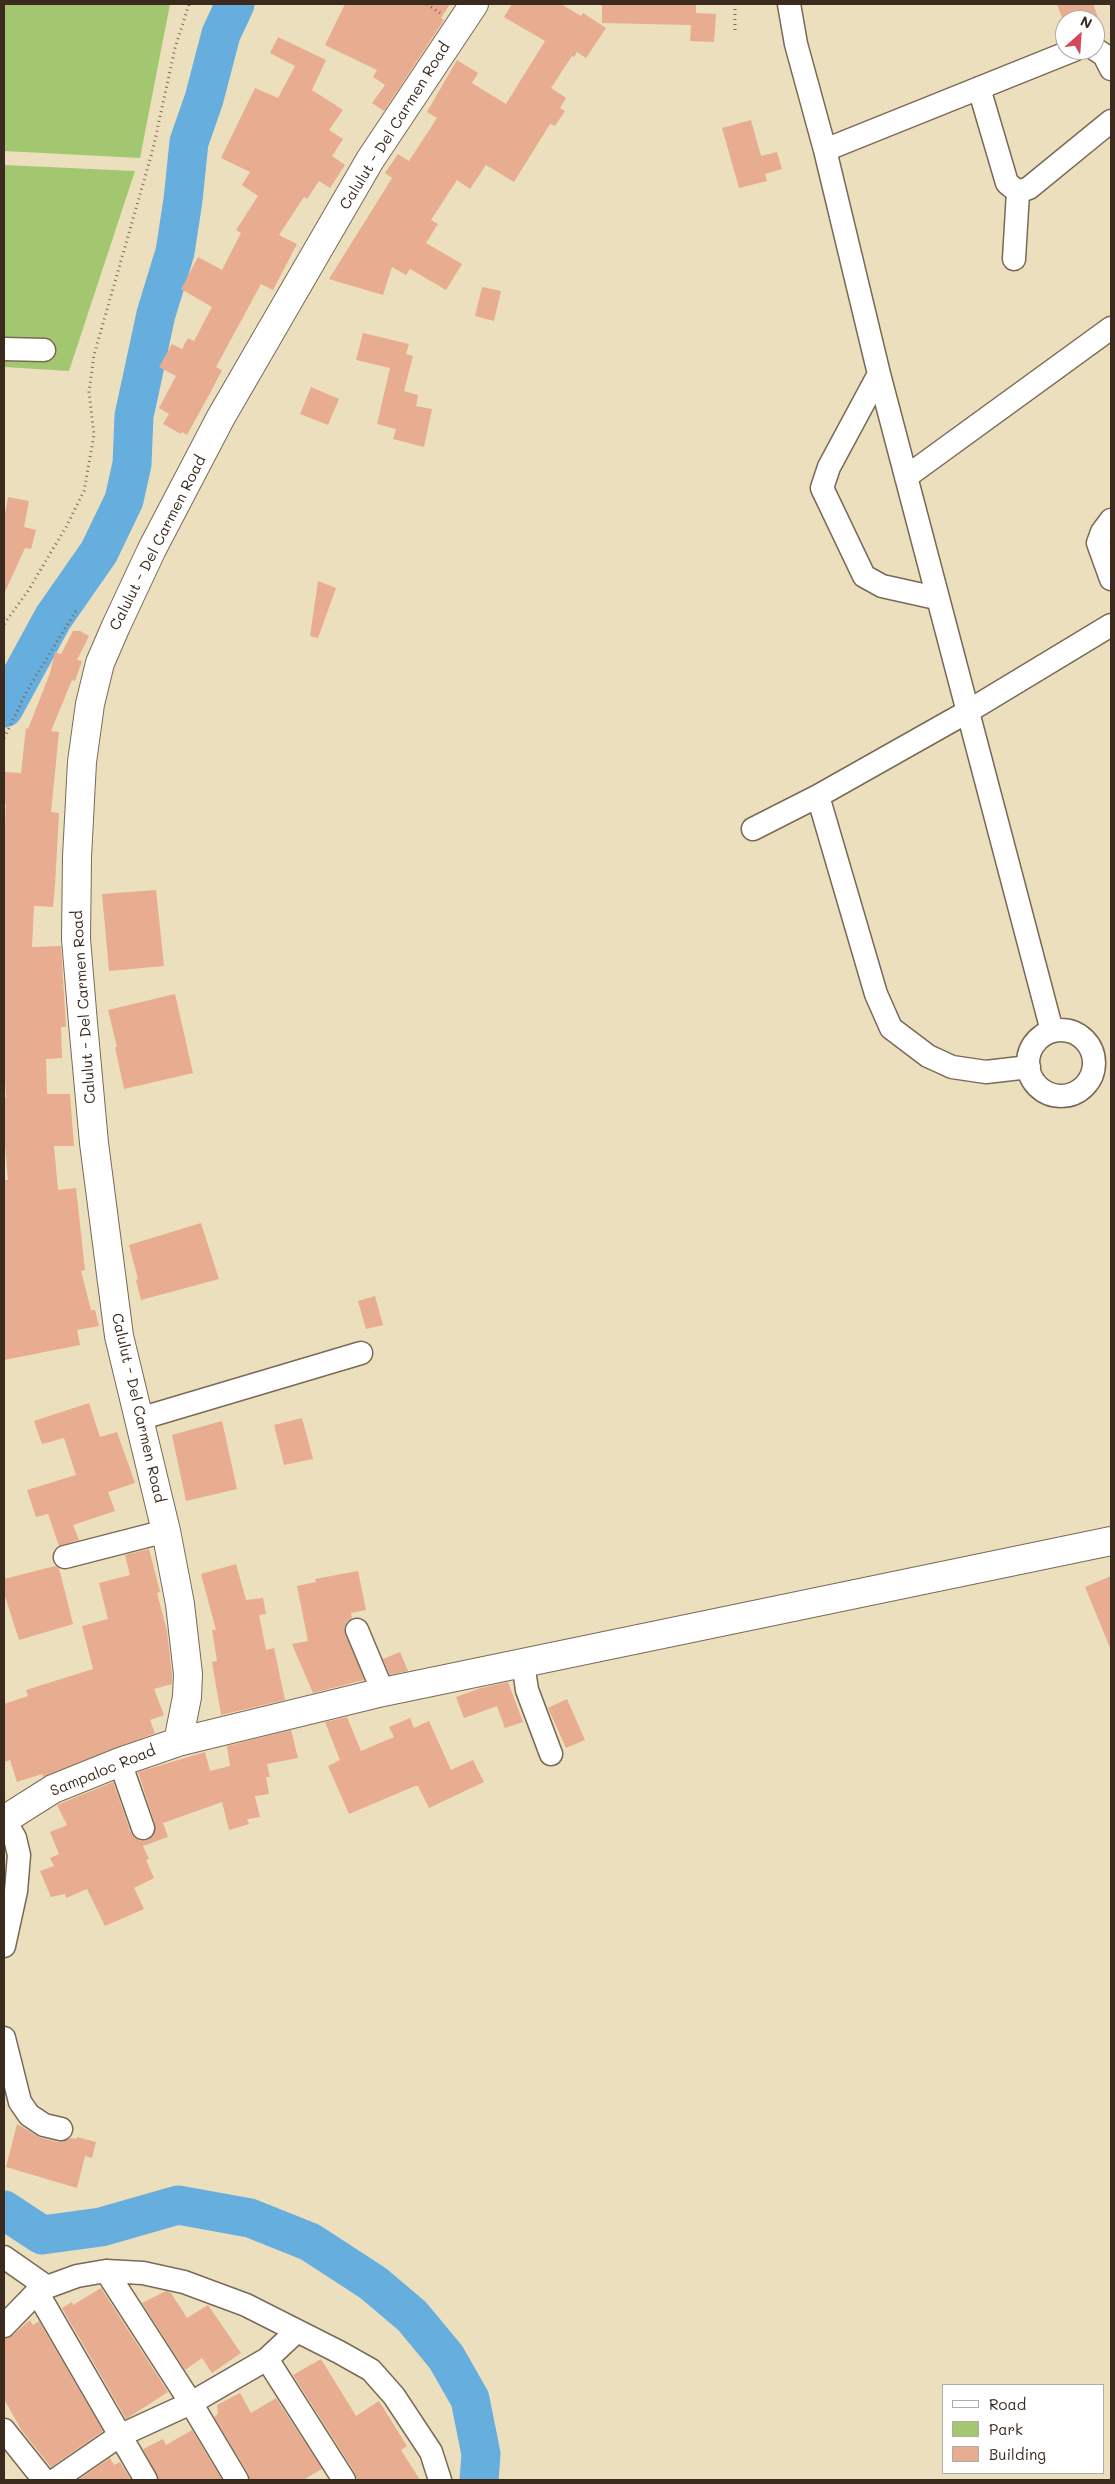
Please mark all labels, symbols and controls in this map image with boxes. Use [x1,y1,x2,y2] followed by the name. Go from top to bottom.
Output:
[1055,10,1105,60] north arrow
[1077,11,1095,33] text: N
[336,39,454,213] street label: Calulut - Del Carmen Road
[106,452,210,634] street label: Calulut - Del Carmen Road
[68,910,100,1104] street label: Calulut - Del Carmen Road
[107,1311,169,1505] street label: Calulut - Del Carmen Road
[48,1742,158,1800] street label: Sampaloc Road
[942,2384,1105,2474] legend
[989,2394,1026,2414] text: Road
[989,2419,1023,2439] text: Park
[989,2444,1046,2464] text: Building

